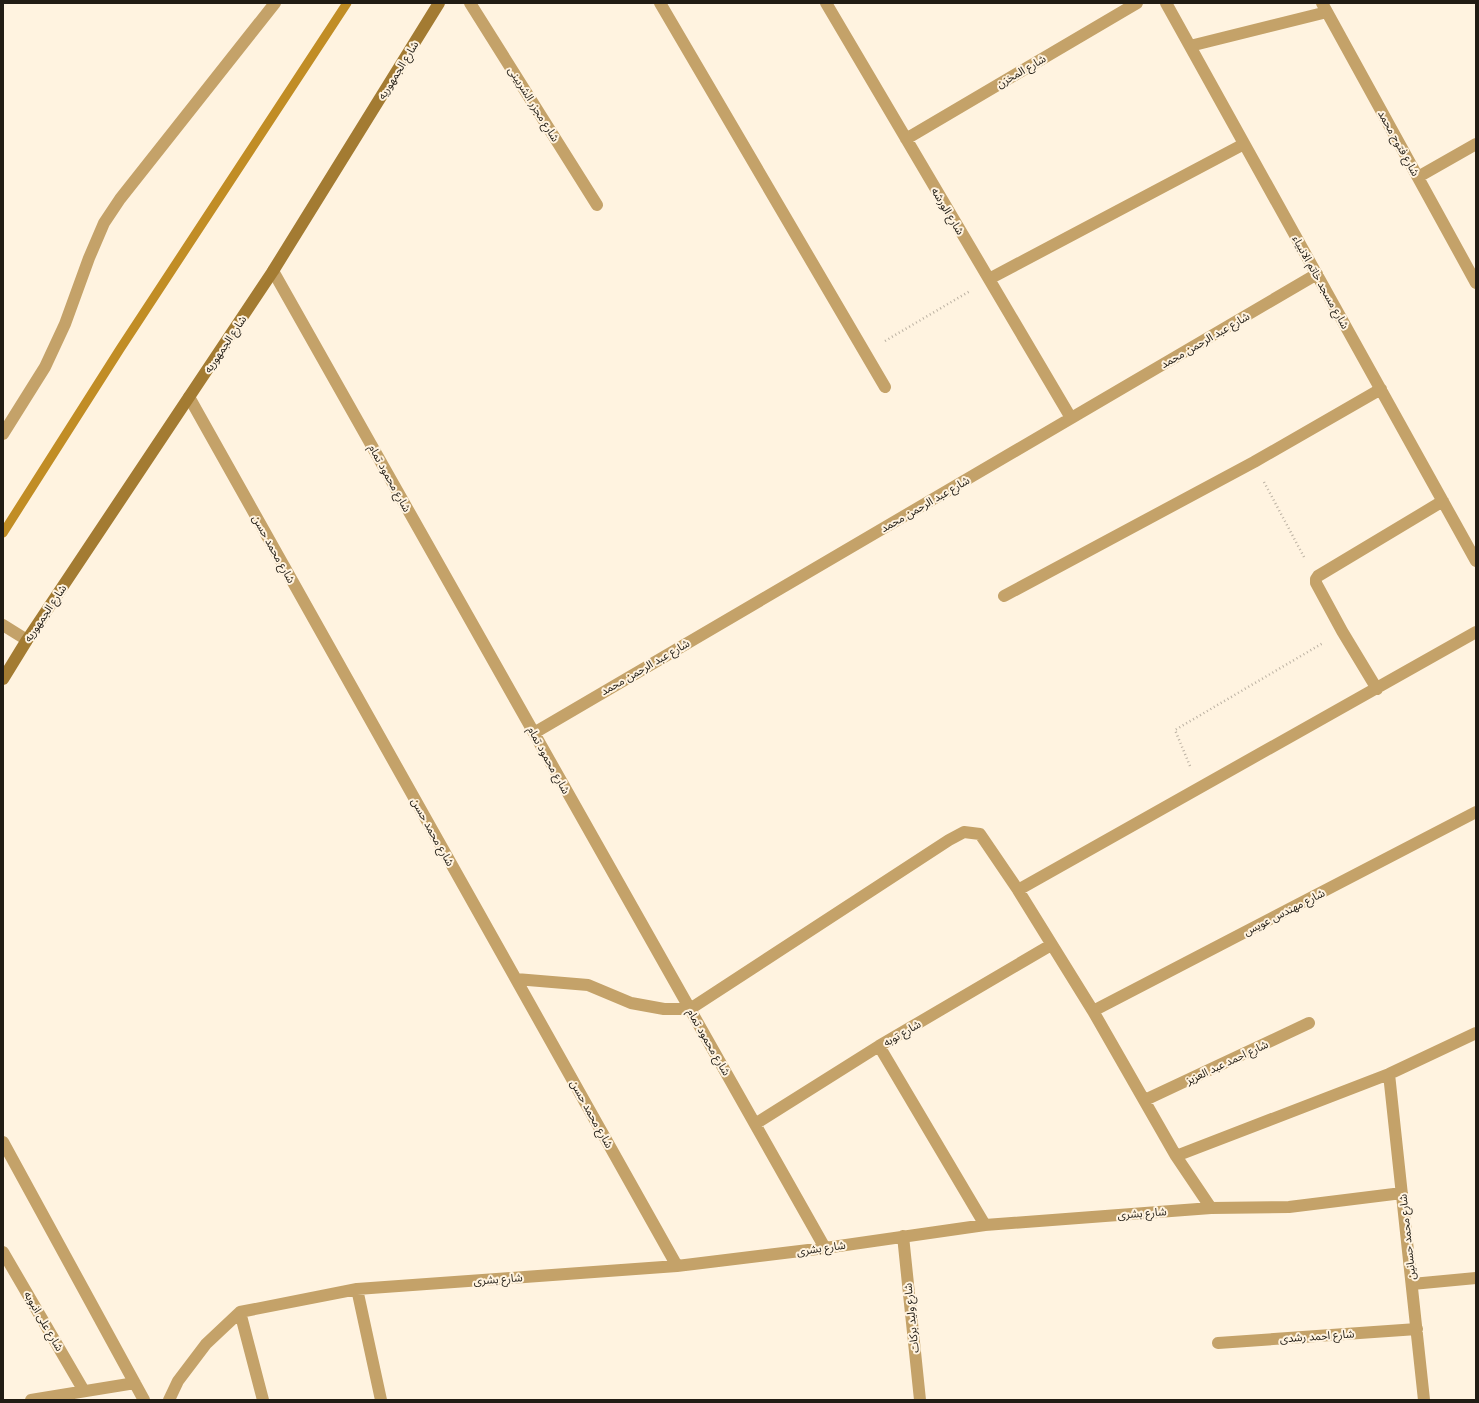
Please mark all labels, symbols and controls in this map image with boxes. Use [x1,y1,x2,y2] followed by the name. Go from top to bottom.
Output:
[375,38,423,102] street label: شارع الجمهوريه
[994,51,1049,92] street label: شارع المخزن
[504,64,563,145] street label: شارع مجزر الشربينى
[1374,108,1423,179] street label: شارع فتوح محمد
[928,185,968,238] street label: شارع الورشه
[1288,233,1353,332] street label: شارع مسجد خاتم الانبياء
[1158,309,1253,372] street label: شارع عبد الرحمن محمد
[201,312,250,376] street label: شارع الجمهوريه
[365,442,414,515] street label: شارع محمود تمام
[878,473,973,536] street label: شارع عبد الرحمن محمد
[249,512,299,586] street label: شارع محمد حسن
[21,581,70,645] street label: شارع الجمهوريه
[598,636,693,699] street label: شارع عبد الرحمن محمد
[524,724,573,797] street label: شارع محمود تمام
[408,795,458,869] street label: شارع محمد حسن
[1241,885,1328,939] street label: شارع مهندس عويس
[683,1006,734,1079] street label: شارع محمود تمام
[881,1016,924,1050] street label: شارع توبه
[1183,1037,1271,1089] street label: شارع احمد عبد العزيز
[567,1077,617,1151] street label: شارع محمد حسن
[1395,1193,1419,1281] street label: شارع محمد حسانين
[1117,1204,1168,1223] street label: شارع بشرى
[796,1238,847,1259] street label: شارع بشرى
[473,1270,524,1289] street label: شارع بشرى
[900,1282,923,1354] street label: شارع وليد بركات
[20,1289,67,1354] street label: شارع على انبوبه
[1279,1326,1355,1347] street label: شارع احمد رشدى

